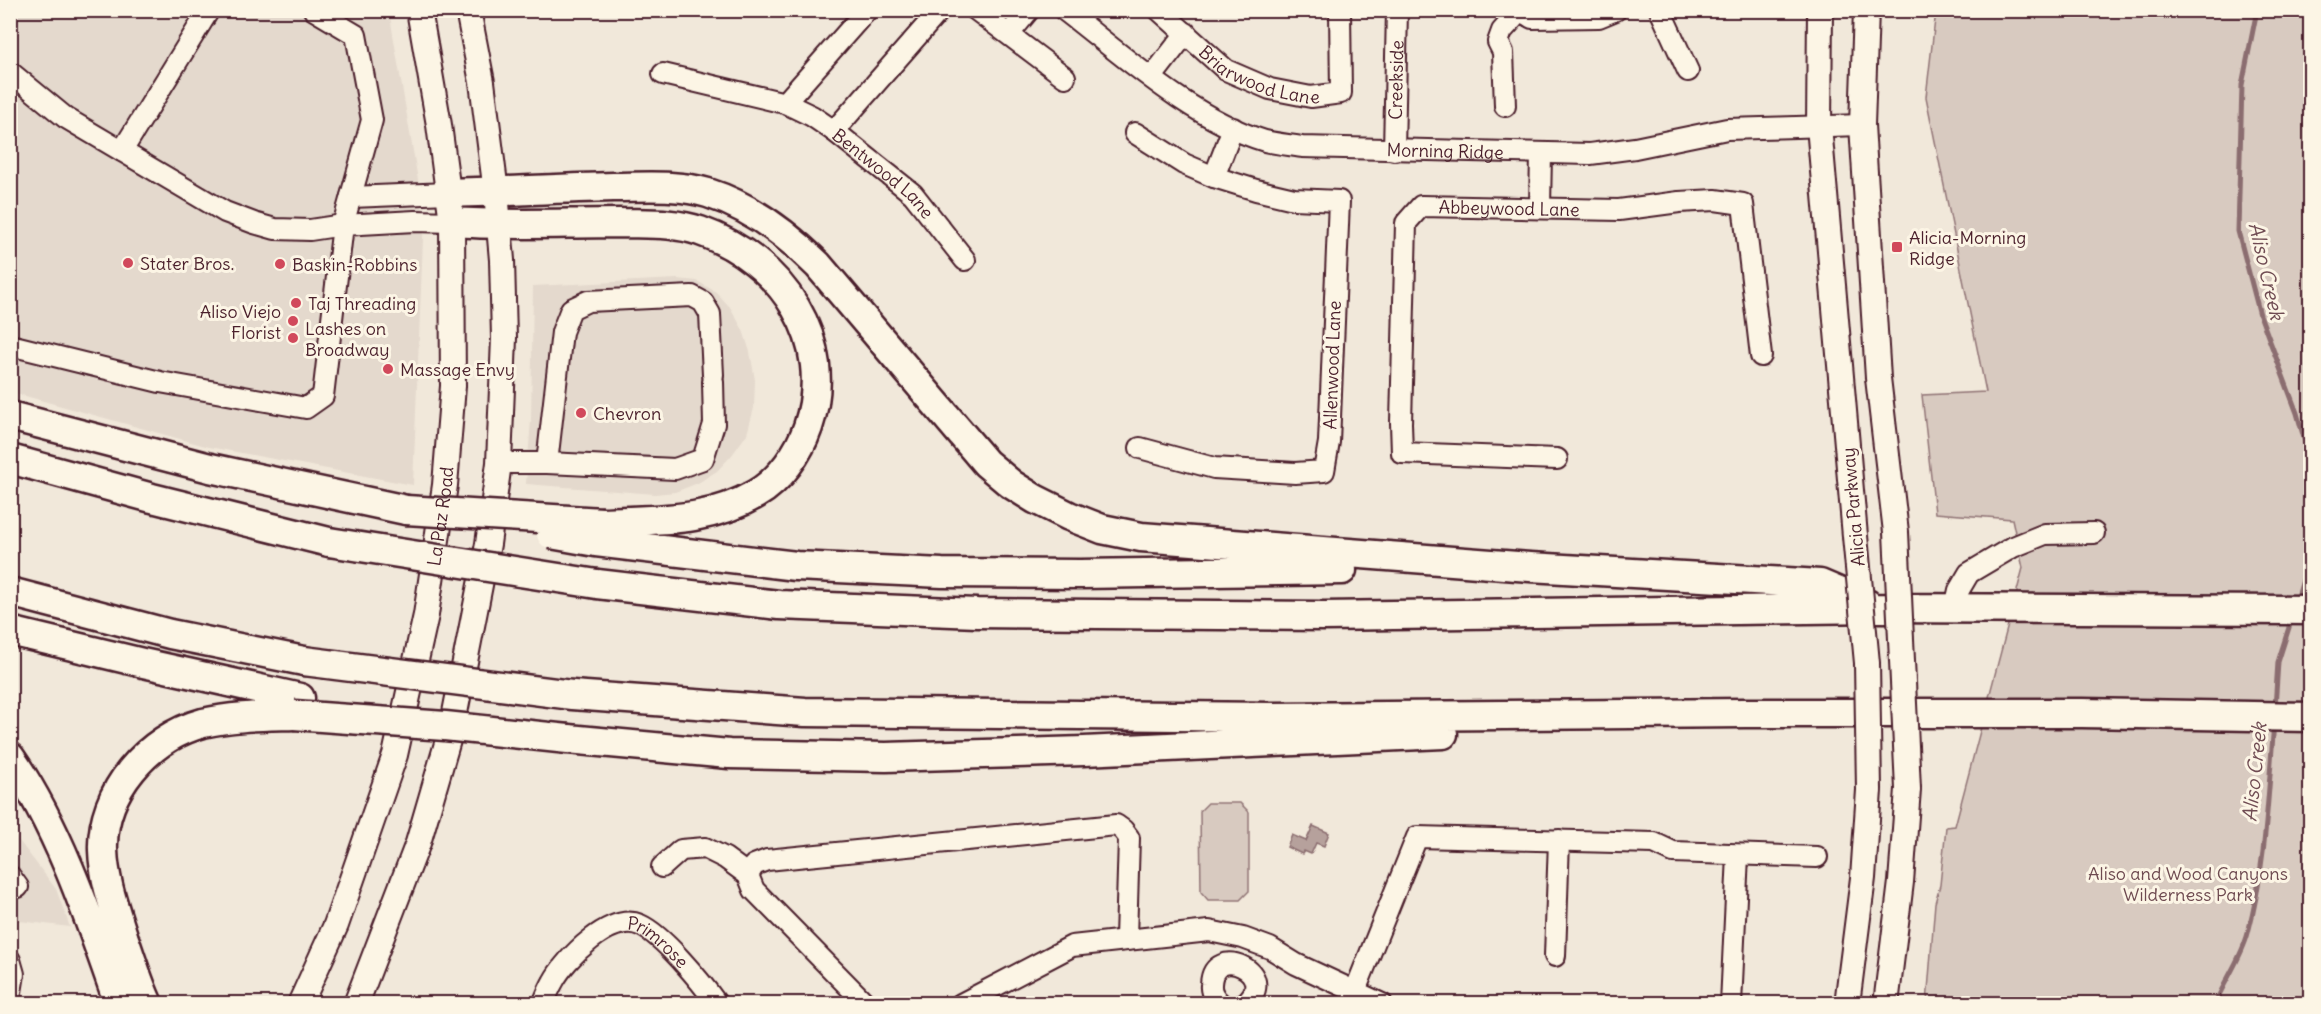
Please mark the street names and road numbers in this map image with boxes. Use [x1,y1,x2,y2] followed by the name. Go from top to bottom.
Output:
[1194,40,1321,109] street label: Briarwood Lane
[1383,40,1408,120] street label: Creekside
[828,123,939,223] street label: Bentwood Lane
[1386,138,1504,163] street label: Morning Ridge
[1439,195,1580,221] street label: Abbeywood Lane
[1318,300,1346,430] street label: Allenwood Lane
[1836,447,1870,567] street label: Alicia Parkway
[422,465,458,567] street label: La Paz Road
[626,911,694,972] street label: Primrose

